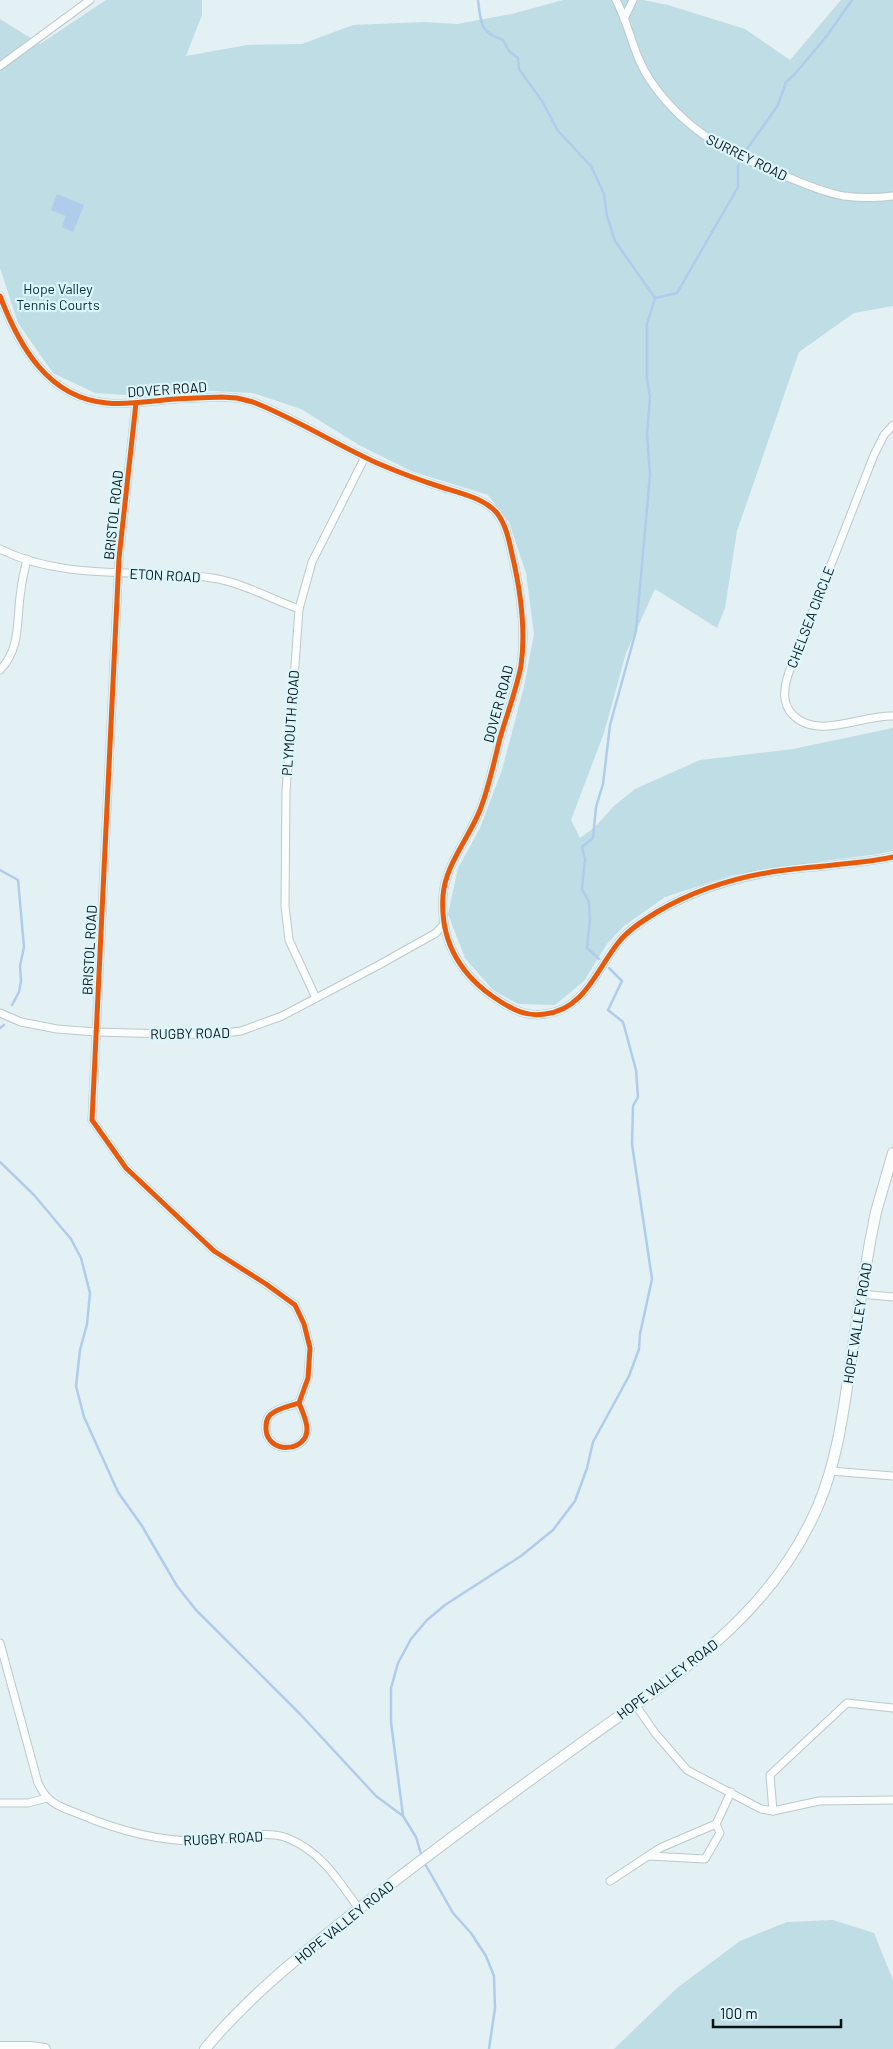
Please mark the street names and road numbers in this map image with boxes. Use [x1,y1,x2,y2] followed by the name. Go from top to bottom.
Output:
[704,130,790,184] street label: SURREY ROAD
[127,378,207,400] street label: DOVER ROAD
[100,469,126,561] street label: BRISTOL ROAD
[783,564,837,670] street label: CHELSEA CIRCLE
[129,565,201,585] street label: ETON ROAD
[479,663,517,745] street label: DOVER ROAD
[278,670,302,776] street label: PLYMOUTH ROAD
[78,905,100,995] street label: BRISTOL ROAD
[150,1024,230,1042] street label: RUGBY ROAD
[839,1261,875,1385] street label: HOPE VALLEY ROAD
[613,1635,721,1723] street label: HOPE VALLEY ROAD
[183,1827,263,1849] street label: RUGBY ROAD
[291,1877,397,1967] street label: HOPE VALLEY ROAD

